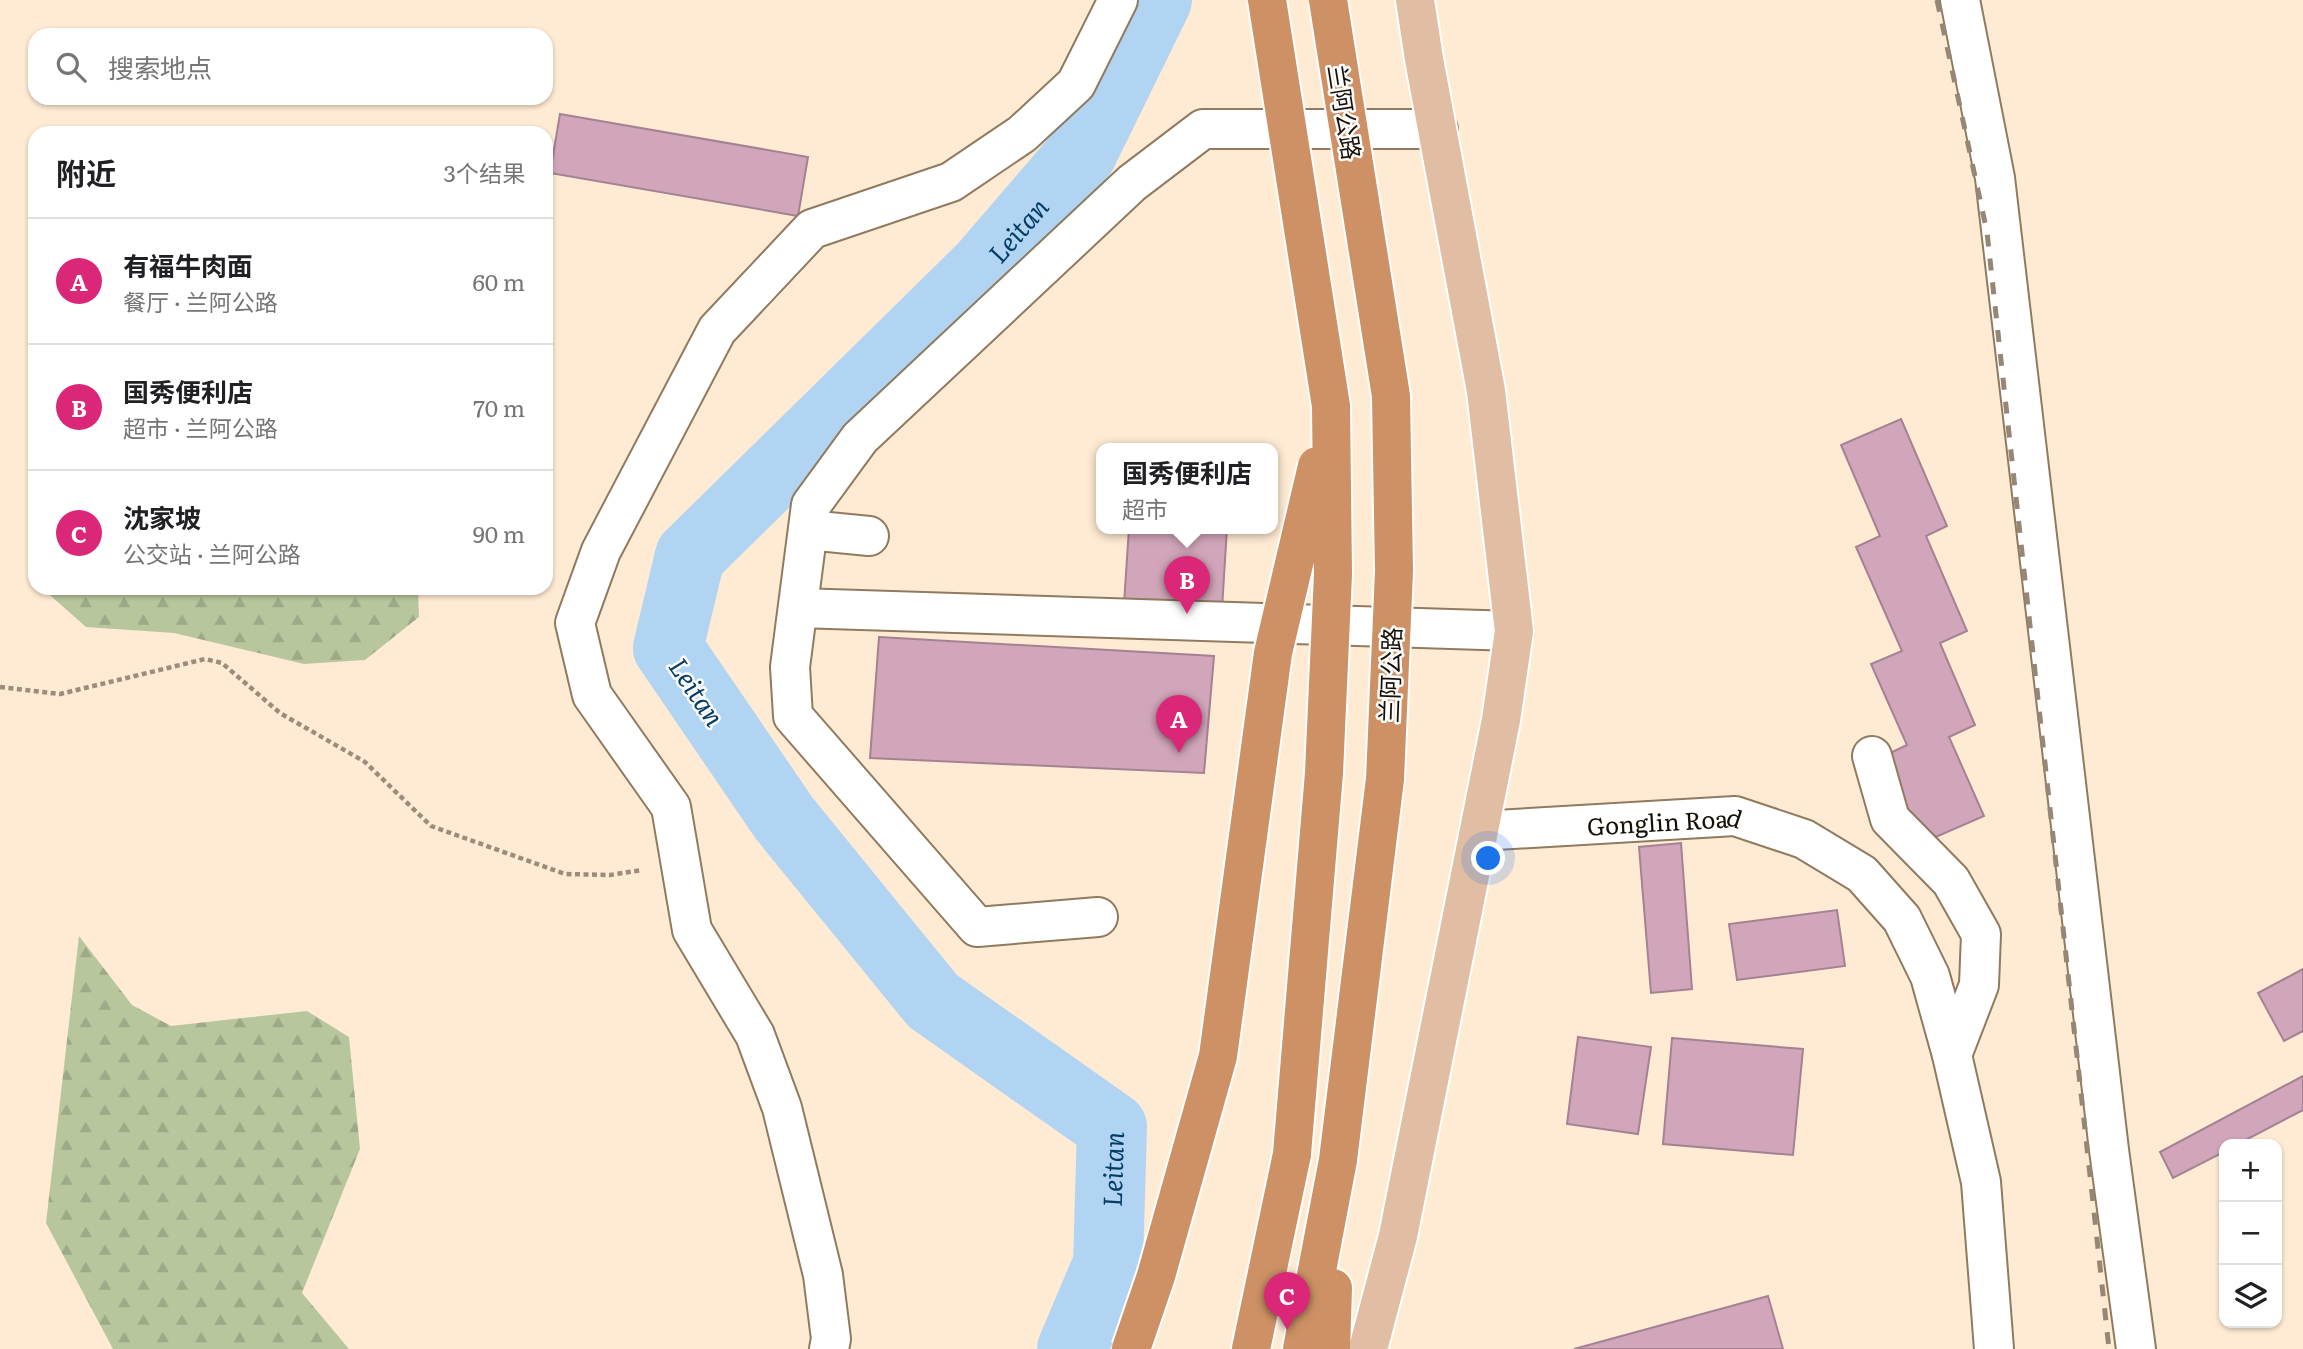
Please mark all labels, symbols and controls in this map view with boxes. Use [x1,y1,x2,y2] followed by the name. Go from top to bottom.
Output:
[28,28,553,105] search box
[108,47,212,86] text: 搜索地点
[52,48,90,86] icon: search
[1321,62,1371,162] street label: 兰阿公路
[56,150,116,194] text: 附近
[444,155,525,189] text: 3个结果
[977,187,1056,270] water label: Leitan
[123,245,253,284] text: 有福牛肉面
[70,264,88,298] text: A
[472,264,525,298] text: 60 m
[123,284,278,318] text: 餐厅 · 兰阿公路
[123,371,253,410] text: 国秀便利店
[71,390,87,424] text: B
[473,390,525,424] text: 70 m
[123,410,278,444] text: 超市 · 兰阿公路
[1096,443,1278,534] popup
[1122,452,1252,491] text: 国秀便利店
[1122,491,1168,525] text: 超市
[123,497,201,536] text: 沈家坡
[71,516,87,550] text: C
[473,516,525,550] text: 90 m
[123,536,301,570] text: 公交站 · 兰阿公路
[1164,556,1210,614] pin: B
[1370,626,1408,724] street label: 兰阿公路
[661,649,736,734] water label: Leitan
[1156,695,1202,753] pin: A
[1586,797,1748,842] street label: Gonglin Road
[1471,841,1505,875] your location
[1090,1131,1131,1208] water label: Leitan
[2219,1139,2282,1328] map controls
[2219,1139,2282,1202] button: +
[2219,1202,2282,1265] button: −
[2219,1265,2282,1328] button: layers
[1264,1272,1310,1330] pin: C

